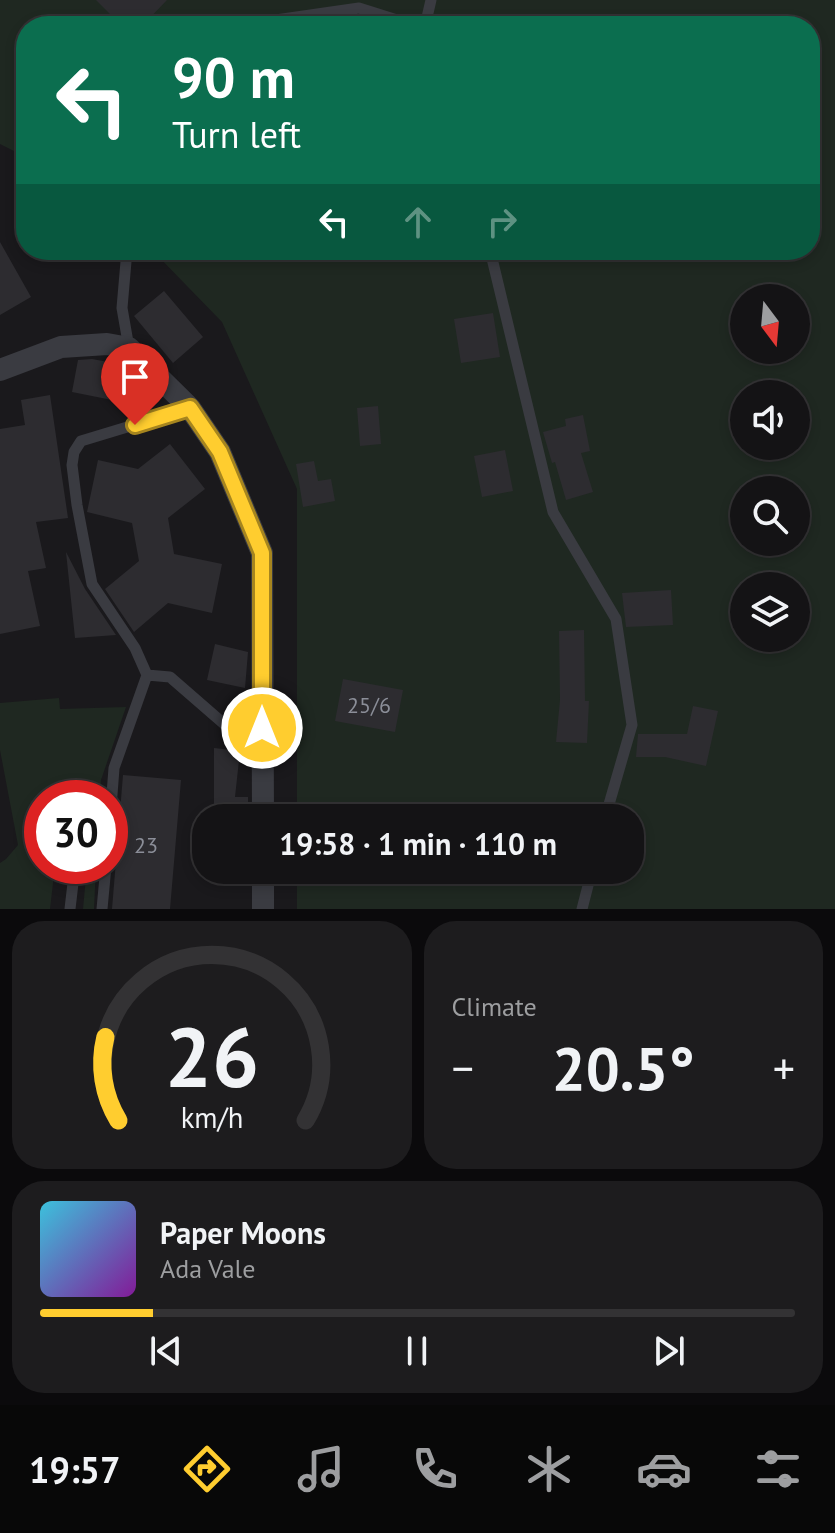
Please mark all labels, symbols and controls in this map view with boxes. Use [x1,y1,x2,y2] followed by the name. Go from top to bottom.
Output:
[172,41,295,113] text: 90 m
[40,48,144,152] icon: left
[172,111,301,158] text: Turn left
[312,200,356,244] icon: left
[396,200,440,244] icon: ahead
[480,200,524,244] icon: right
[730,284,810,364] north arrow
[730,284,810,652] map controls
[101,343,169,425] pin
[113,355,157,399] icon: arrive
[730,380,810,460] button: sound
[730,476,810,556] button: search
[730,572,810,652] button: layers
[220,686,304,770] position arrow
[347,691,391,719] house number: 25/6
[24,780,128,884] speed limit sign: 30
[279,824,557,863] text: 19:58 · 1 min · 110 m
[134,831,158,859] house number: 23
[452,990,537,1023] text: Climate
[165,1002,259,1110] text: 26
[552,1029,695,1107] text: 20.5°
[452,1039,474,1096] text: −
[773,1039,795,1096] text: +
[180,1099,243,1136] text: km/h
[160,1213,326,1252] text: Paper Moons
[160,1252,255,1285] text: Ada Vale
[144,1329,188,1373] icon: previous
[395,1329,439,1373] icon: pause
[647,1329,691,1373] icon: next
[179,1441,235,1497] icon: directions
[293,1441,349,1497] icon: music
[407,1441,463,1497] icon: phone
[521,1441,577,1497] icon: climate
[636,1441,692,1497] icon: car
[750,1441,806,1497] icon: filters
[29,1446,120,1493] text: 19:57

